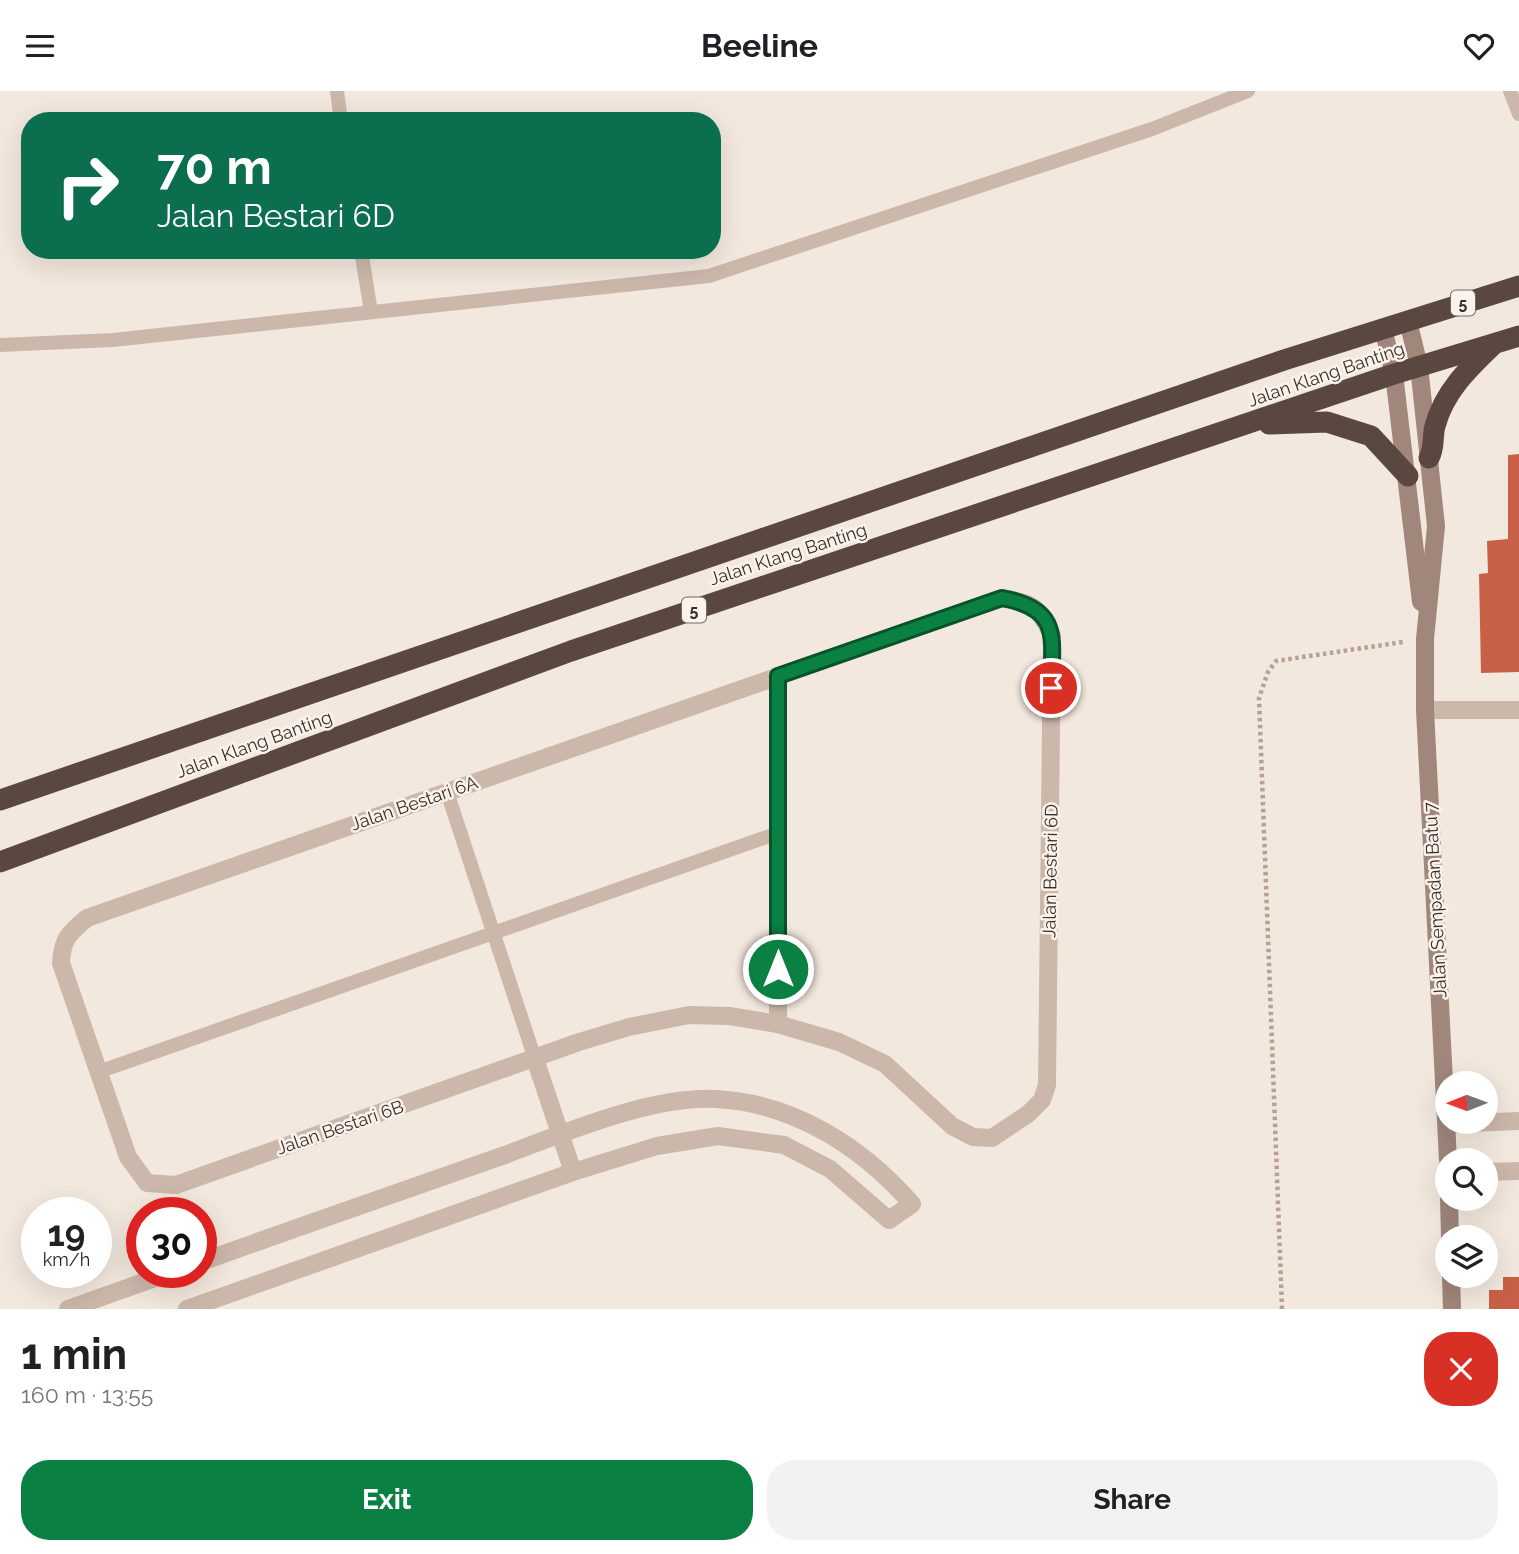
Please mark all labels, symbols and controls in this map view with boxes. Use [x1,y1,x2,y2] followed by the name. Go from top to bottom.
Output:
[21,27,59,65] icon: menu
[701,27,818,64] text: Beeline
[1460,27,1498,65] icon: heart
[157,138,272,195] text: 70 m
[42,140,133,231] icon: right
[157,197,395,234] text: Jalan Bestari 6D
[1451,291,1475,315] road number: 5
[1245,337,1407,411] street label: Jalan Klang Banting
[707,519,869,589] street label: Jalan Klang Banting
[682,597,706,623] road number: 5
[1021,658,1081,718] pin
[1032,669,1070,707] icon: arrive
[173,706,335,782] street label: Jalan Klang Banting
[348,771,480,835] street label: Jalan Bestari 6A
[1419,801,1451,998] street label: Jalan Sempadan Batu 7
[1038,804,1062,938] street label: Jalan Bestari 6D
[741,932,815,1006] position arrow
[1435,1071,1498,1134] north arrow
[1435,1071,1498,1288] map controls
[274,1095,406,1159] street label: Jalan Bestari 6B
[1435,1148,1498,1211] button: search
[126,1197,217,1288] speed limit sign: 30
[48,1213,85,1254] text: 19
[1435,1225,1498,1288] button: layers
[43,1249,90,1270] text: km/h
[21,1330,127,1379] text: 1 min
[1424,1332,1498,1406] button: close
[21,1381,153,1408] text: 160 m · 13:55
[21,1460,753,1540] button: Exit
[767,1460,1498,1540] button: Share

